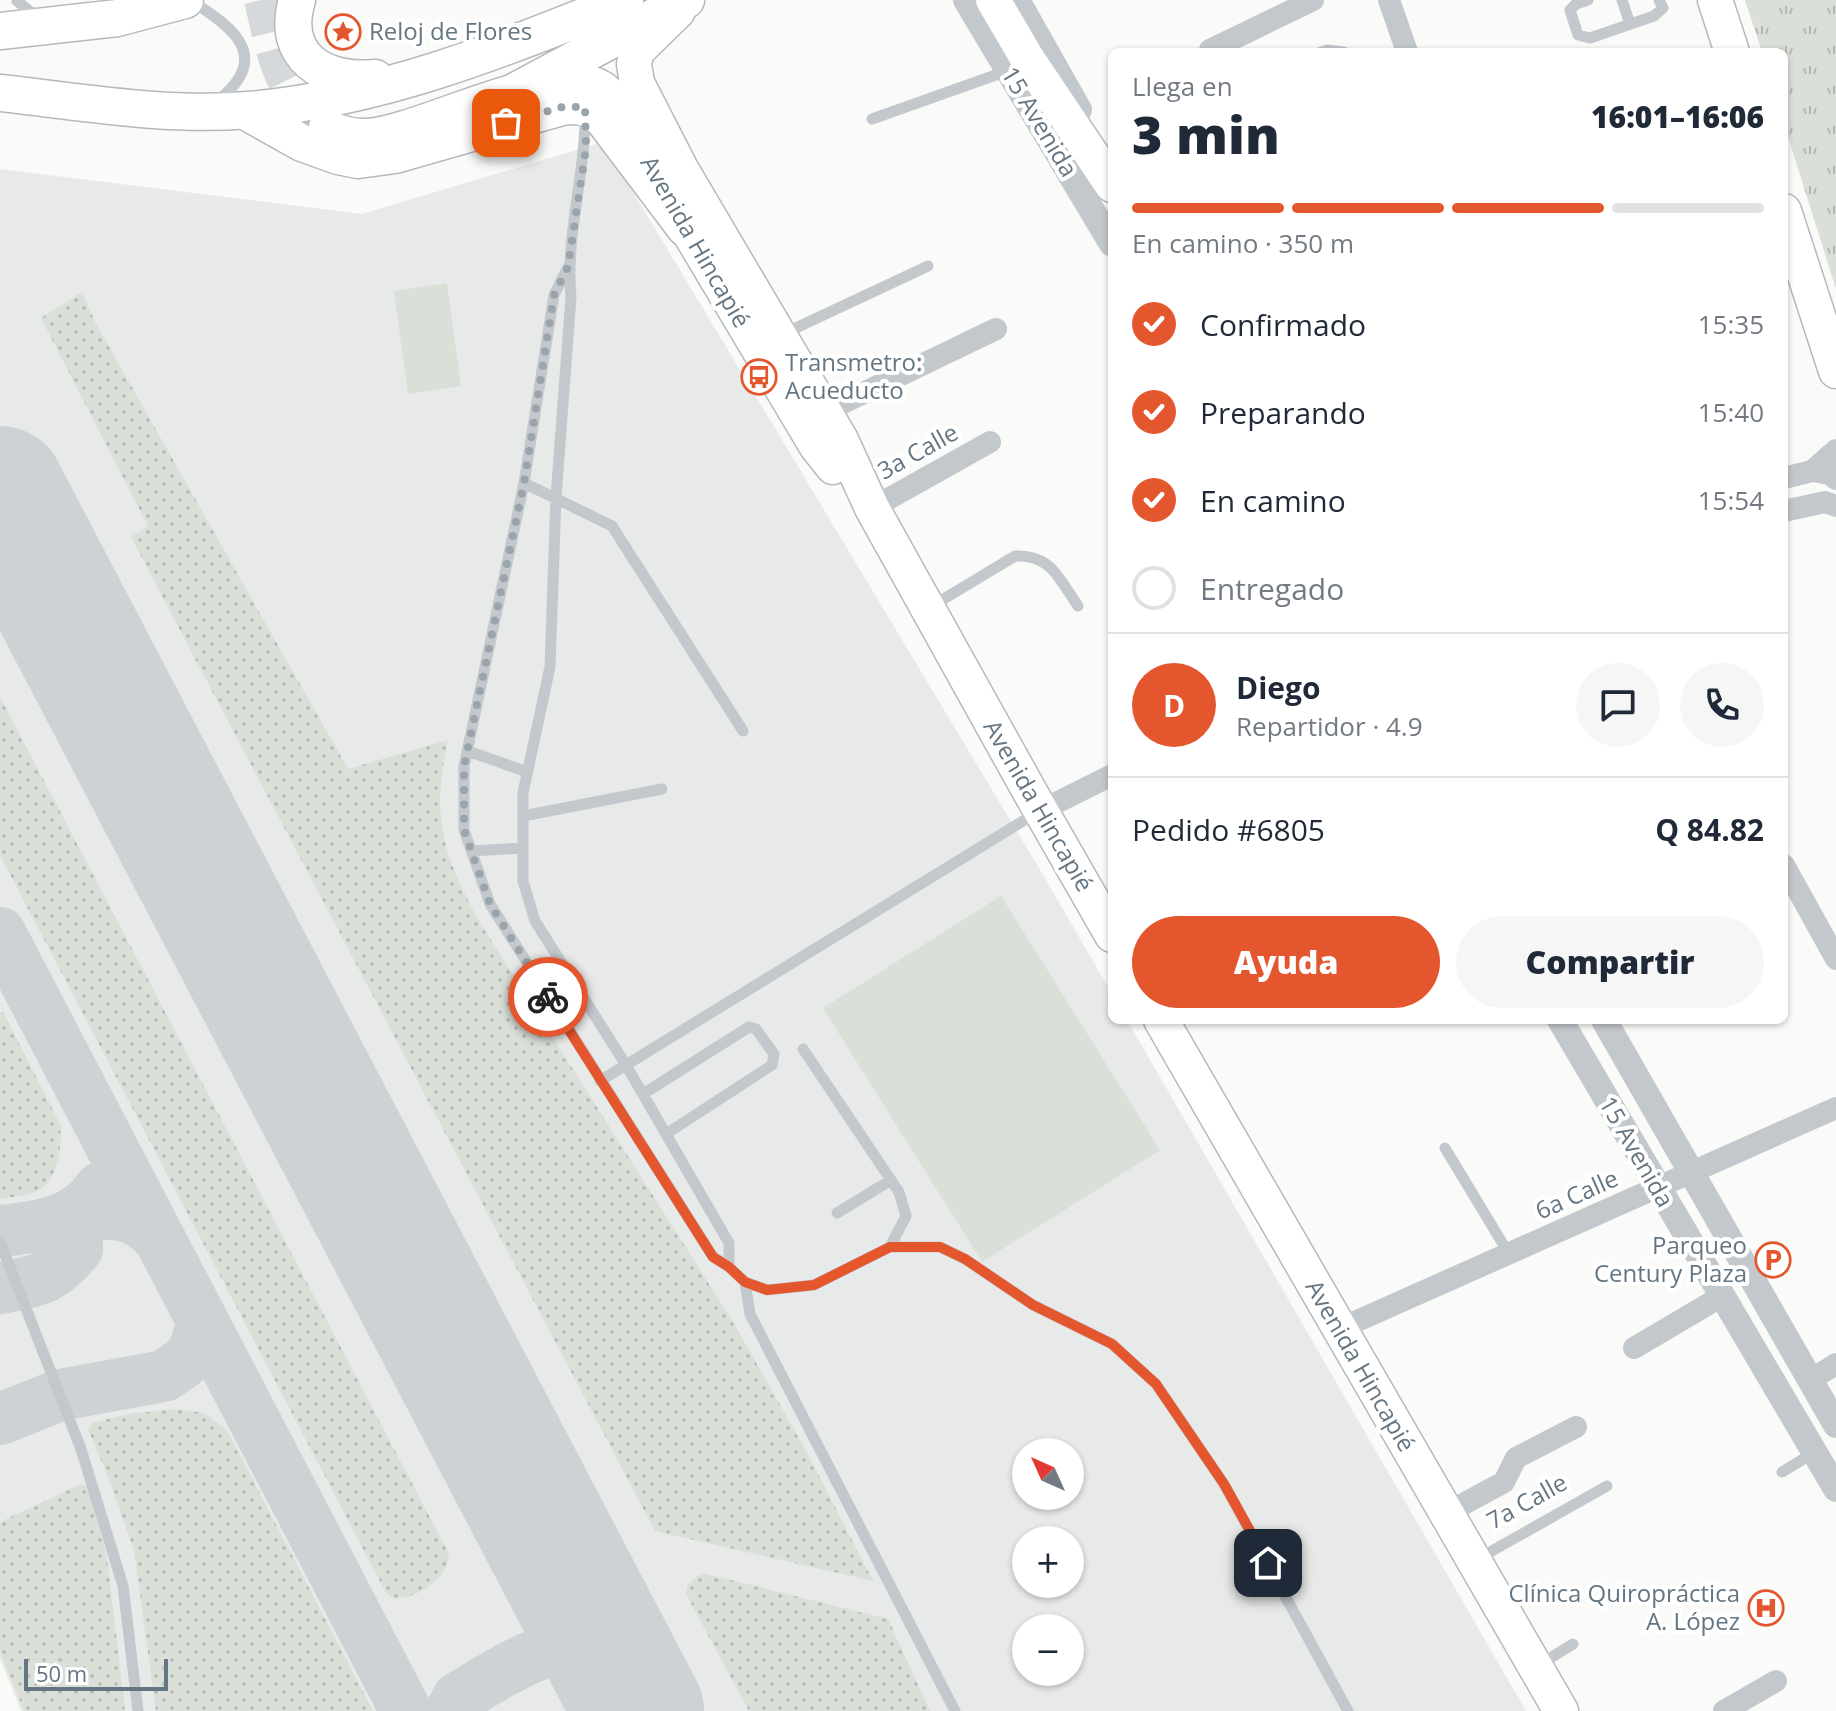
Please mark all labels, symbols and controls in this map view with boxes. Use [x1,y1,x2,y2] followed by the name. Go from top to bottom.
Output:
[324,13,362,51] place icon: Reloj de Flores
[369,14,532,47] place label: Reloj de Flores
[994,60,1086,182] street label: 15 Avenida
[1132,68,1233,104] text: Llega en
[472,89,540,157] pin
[1591,96,1764,137] text: 16:01–16:06
[1132,98,1280,169] text: 3 min
[484,101,528,145] icon: bag
[634,149,759,333] street label: Avenida Hincapié
[1132,225,1354,261] text: En camino · 350 m
[1132,302,1176,346] icon: check
[1200,304,1366,345] text: Confirmado
[1698,306,1764,342] text: 15:35
[785,345,922,406] place label: Transmetro: Acueducto
[740,358,778,396] bus stop icon: Transmetro: Acueducto
[1132,390,1176,434] icon: check
[1200,392,1366,433] text: Preparando
[1698,394,1764,430] text: 15:40
[871,415,963,486] street label: 3a Calle
[1132,478,1176,522] icon: check
[1200,480,1346,521] text: En camino
[1698,482,1764,518] text: 15:54
[1200,568,1344,609] text: Entregado
[1576,663,1660,747] button: chat
[1680,663,1764,747] button: phone
[1236,667,1321,708] text: Diego
[1163,685,1185,726] text: D
[1236,708,1423,744] text: Repartidor · 4.9
[977,713,1102,897] street label: Avenida Hincapié
[1132,809,1325,850] text: Pedido #6805
[1655,809,1764,850] text: Q 84.82
[1132,916,1440,1008] button: Ayuda
[1456,916,1764,1008] button: Compartir
[508,957,588,1037] courier
[526,975,570,1019] icon: bike
[1592,1090,1682,1213] street label: 15 Avenida
[1530,1161,1623,1226] street label: 6a Calle
[1594,1228,1747,1289] place label: Parqueo Century Plaza
[1754,1241,1792,1279] parking icon: Parqueo Century Plaza
[1299,1273,1424,1457] street label: Avenida Hincapié
[1012,1438,1084,1510] north arrow
[1012,1438,1084,1686] map controls
[1480,1465,1572,1536] street label: 7a Calle
[1012,1526,1084,1598] button: +
[1234,1529,1302,1597] pin
[1246,1541,1290,1585] icon: home
[1508,1576,1740,1637] place label: Clínica Quiropráctica A. López
[1747,1589,1785,1627] hospital icon: Clínica Quiropráctica A. López
[1012,1614,1084,1686] button: −
[24,1655,168,1691] scale bar
[36,1658,87,1688] text: 50 m

